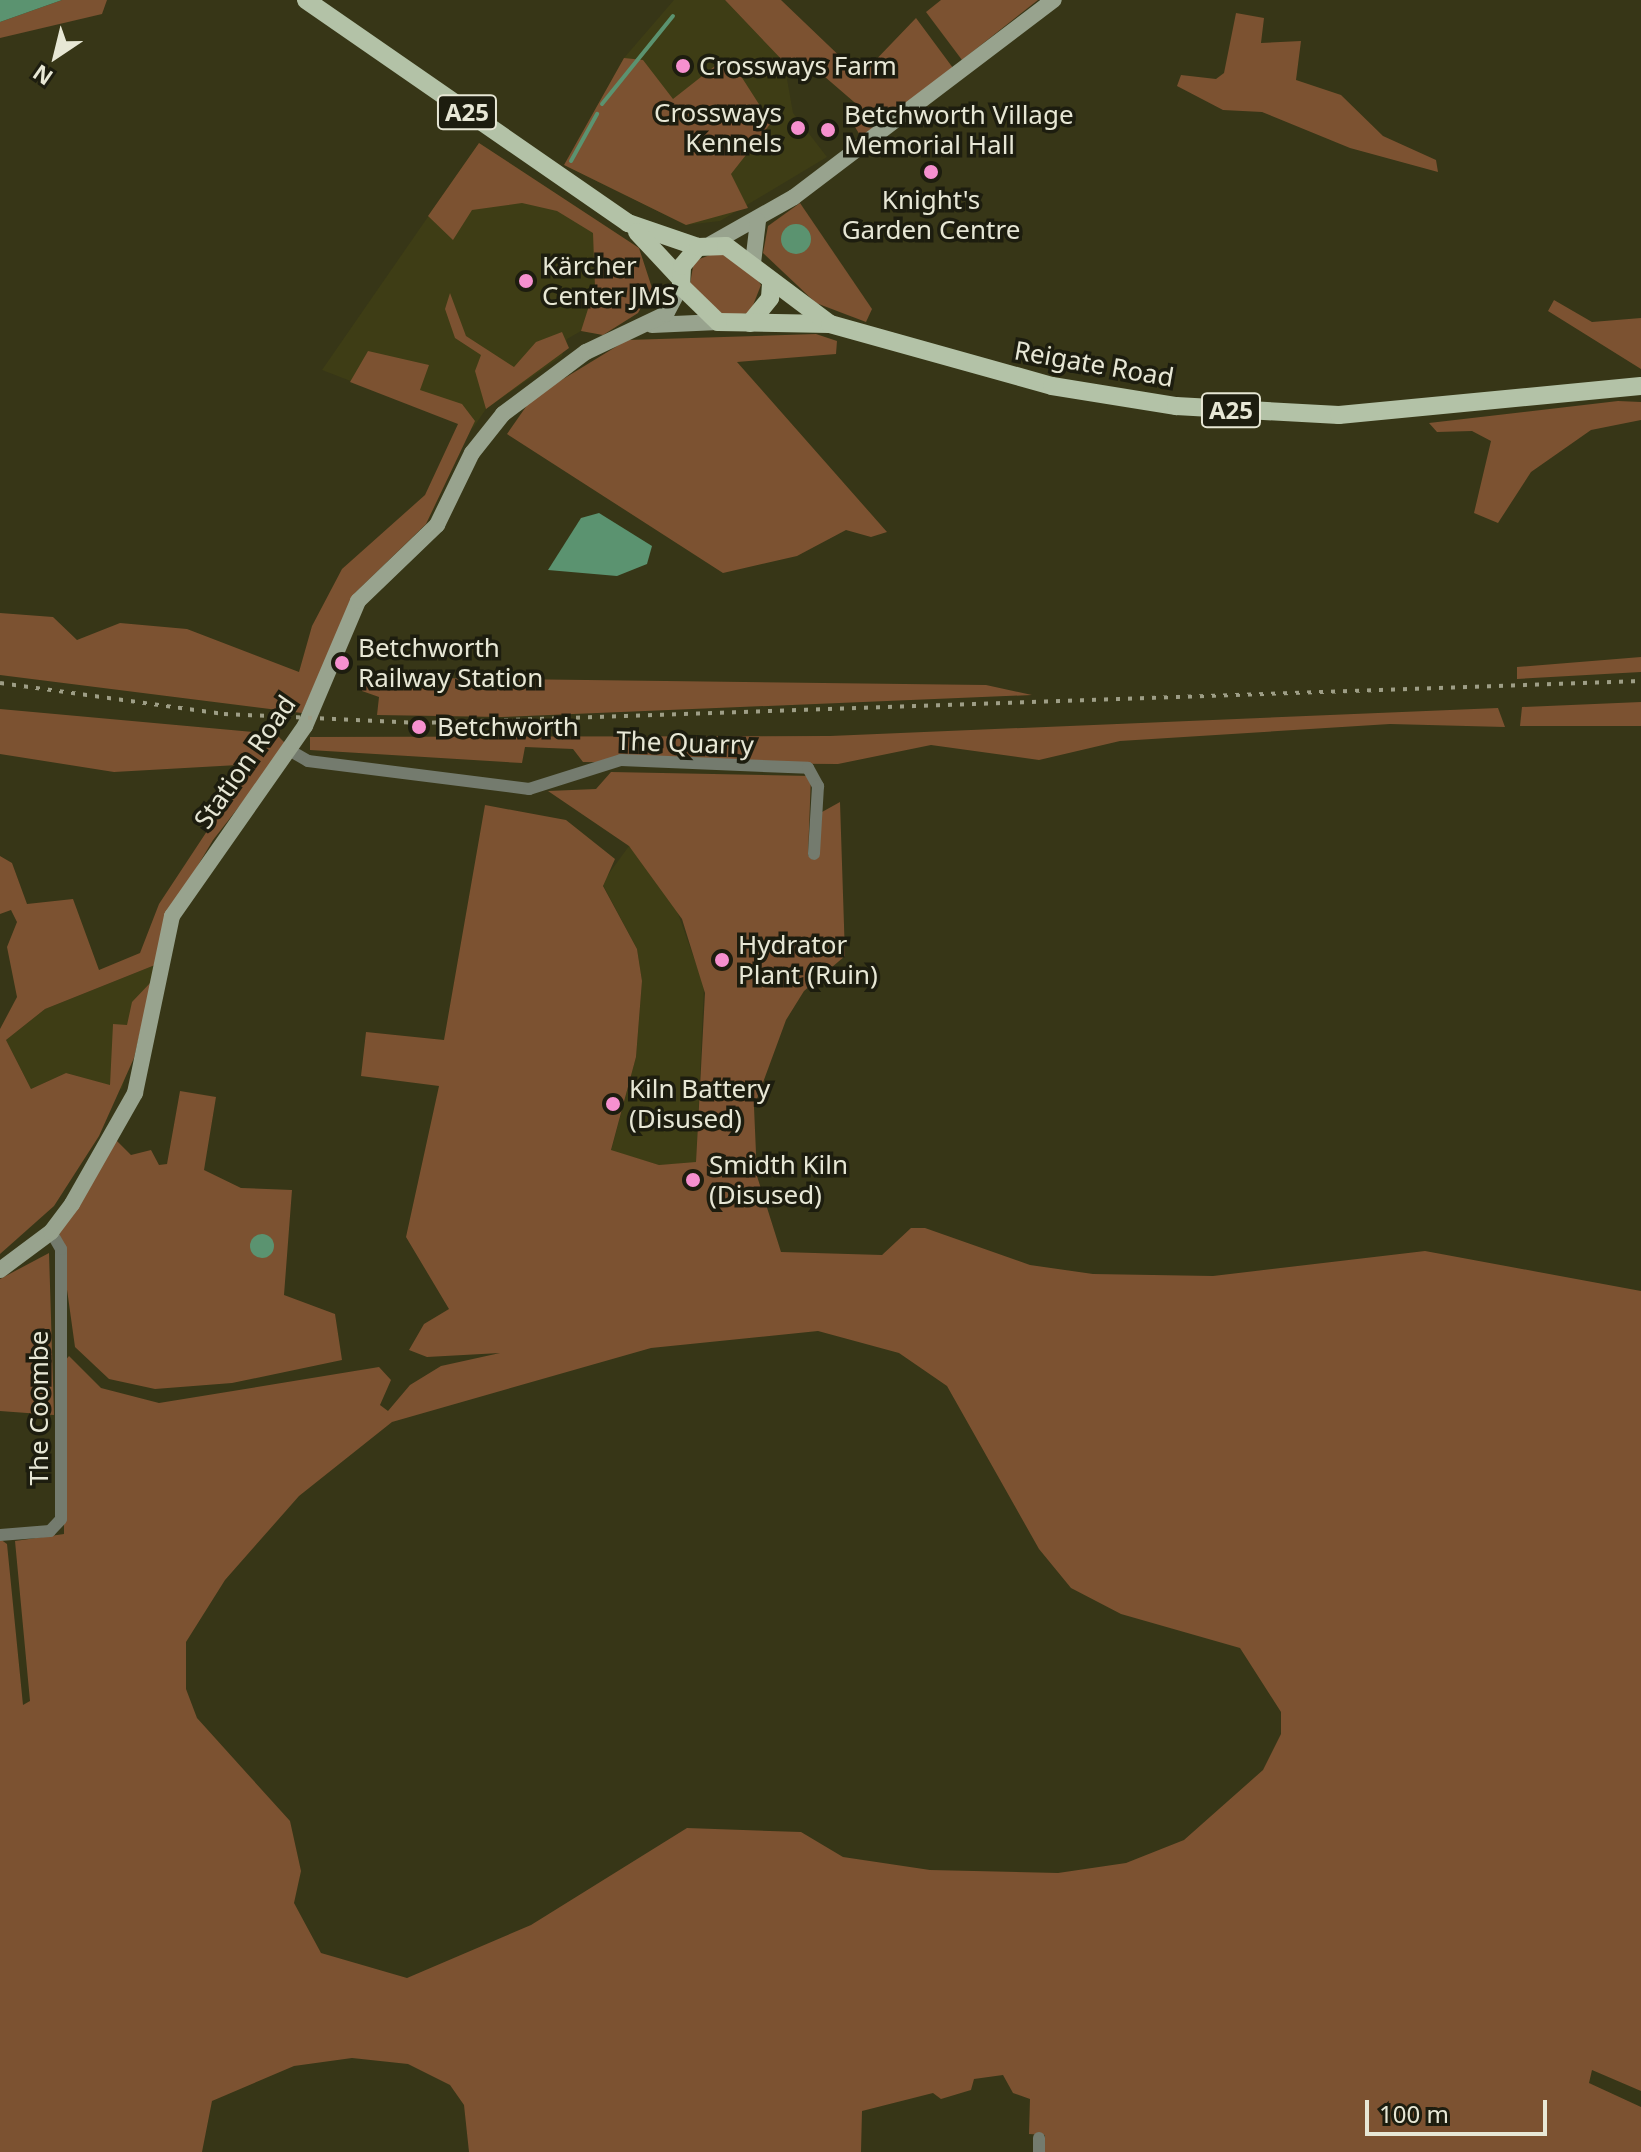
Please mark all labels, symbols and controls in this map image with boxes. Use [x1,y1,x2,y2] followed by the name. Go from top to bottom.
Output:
[16,16,96,96] north arrow
[699,50,897,82] place label: Crossways Farm
[674,57,692,75] marker: Crossways Farm
[26,58,58,93] text: N
[435,92,499,132] road number: A25
[654,97,782,158] place label: Crossways Kennels
[844,99,1074,160] place label: Betchworth Village Memorial Hall
[789,119,807,137] marker: Crossways Kennels
[819,121,837,139] marker: Betchworth Village Memorial Hall
[922,163,940,181] marker: Knight's Garden Centre
[842,184,1020,246] place label: Knight's Garden Centre
[542,250,676,312] place label: Kärcher Center JMS
[517,272,535,290] marker: Kärcher Center JMS
[1012,335,1176,393] street label: Reigate Road
[1199,390,1263,430] road number: A25
[358,632,543,694] place label: Betchworth Railway Station
[333,654,351,672] marker: Betchworth Railway Station
[188,689,302,835] street label: Station Road
[437,711,579,743] place label: Betchworth
[408,716,430,738] marker: Betchworth
[616,725,754,761] street label: The Quarry
[738,929,878,990] place label: Hydrator Plant (Ruin)
[713,951,731,969] marker: Hydrator Plant (Ruin)
[629,1073,770,1134] place label: Kiln Battery (Disused)
[604,1095,622,1113] marker: Kiln Battery (Disused)
[709,1149,848,1210] place label: Smidth Kiln (Disused)
[684,1171,702,1189] marker: Smidth Kiln (Disused)
[23,1331,55,1485] street label: The Coombe
[1369,2084,1551,2134] scale bar
[1379,2097,1449,2130] text: 100 m

